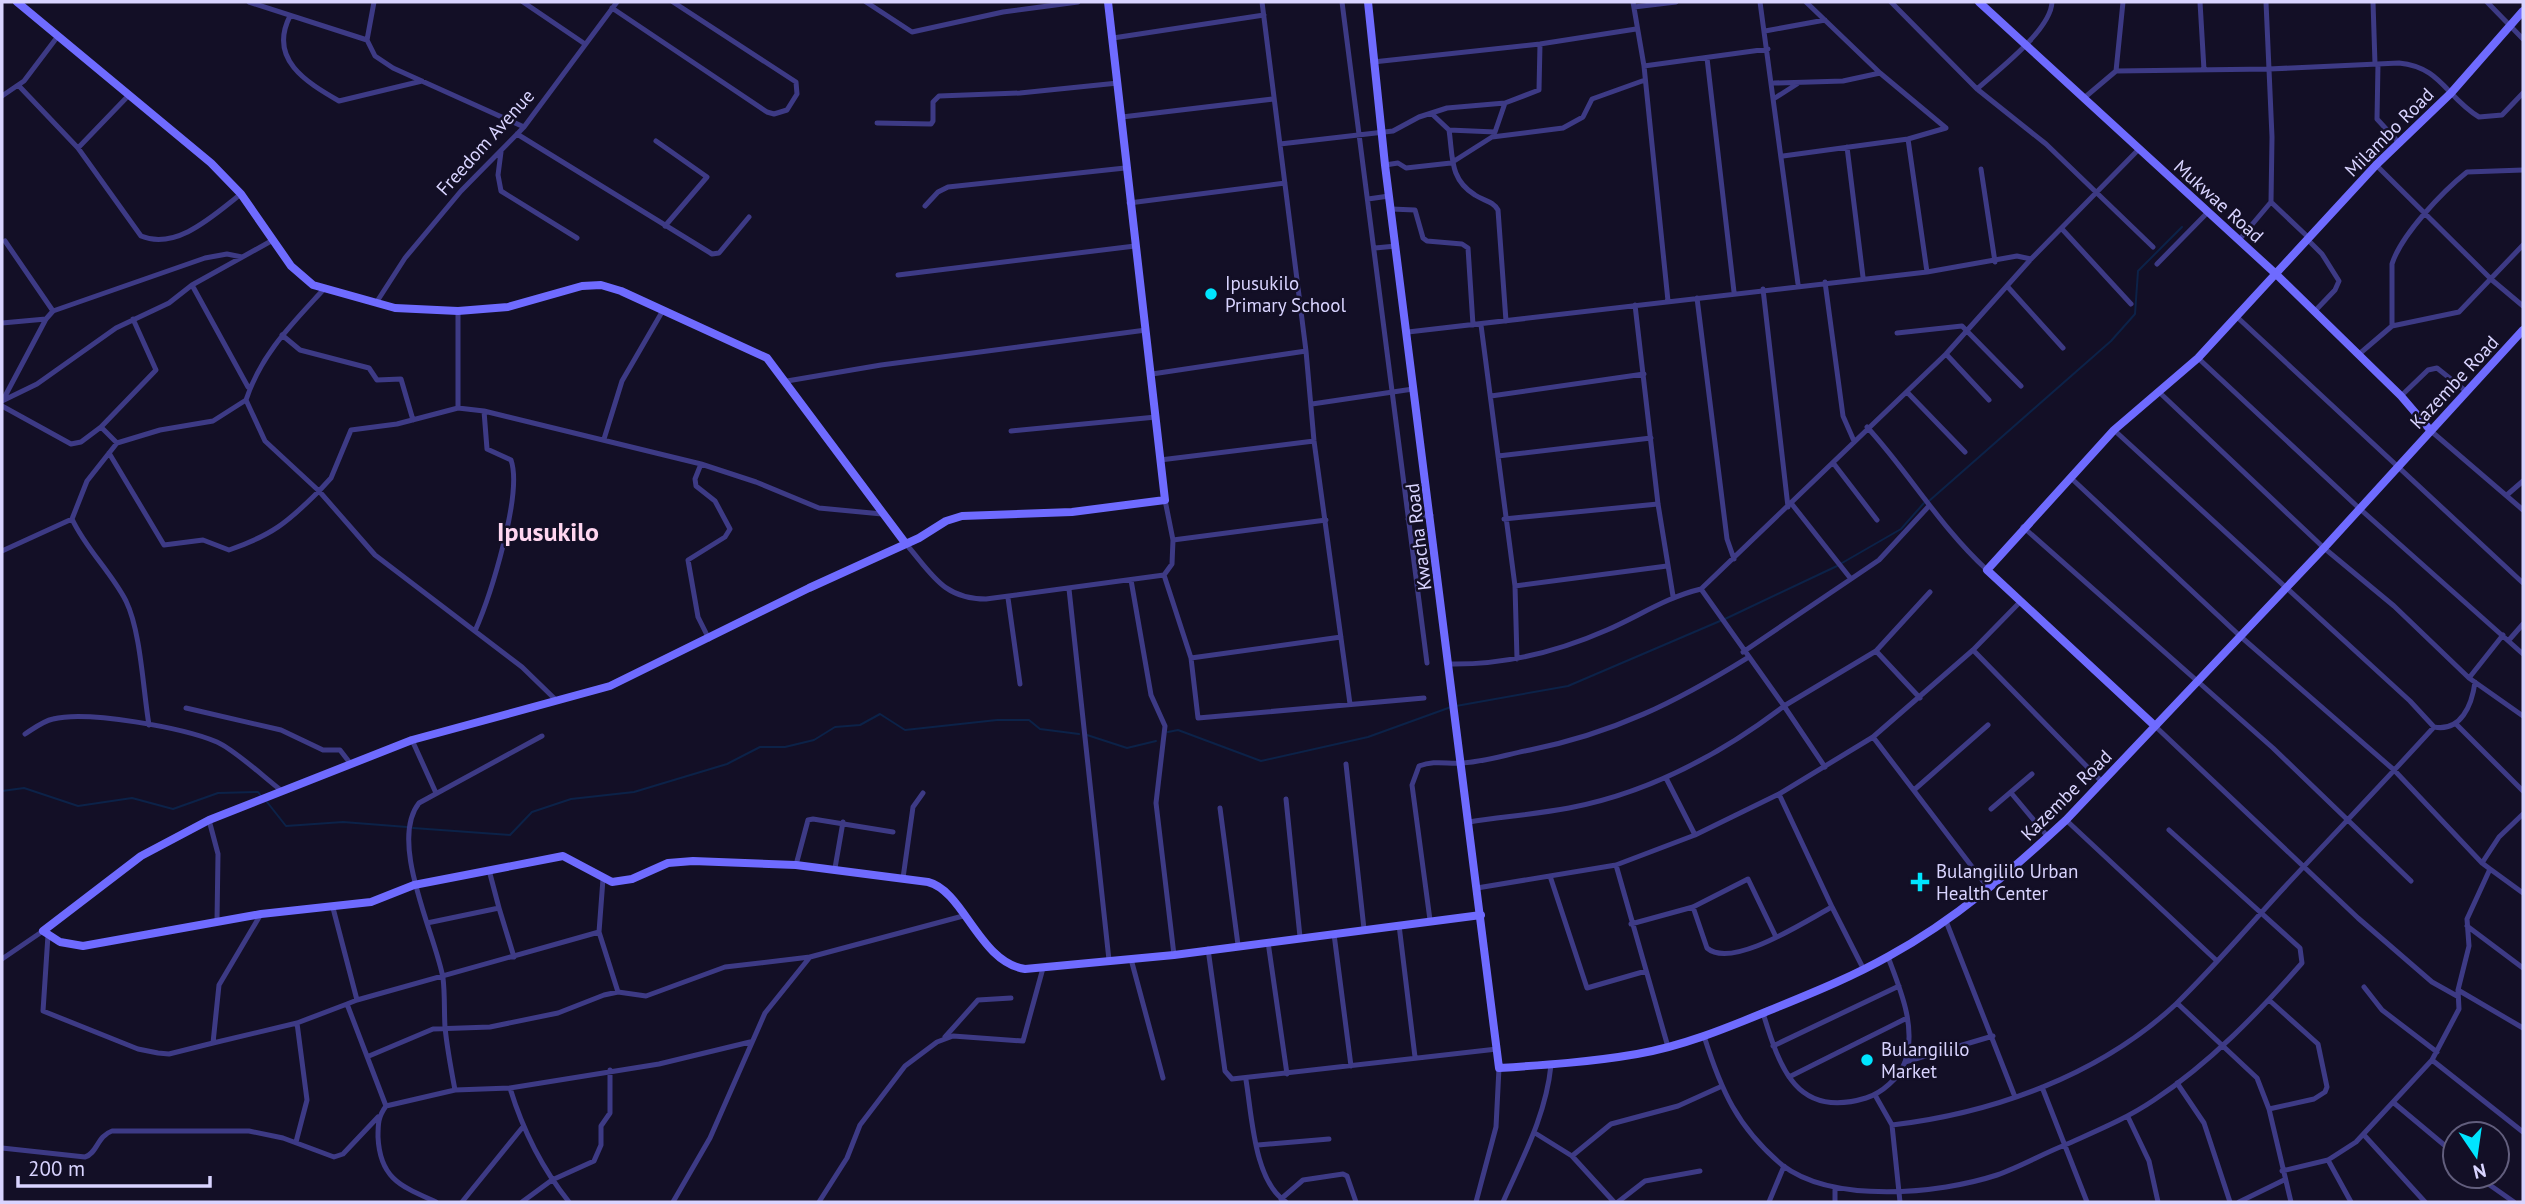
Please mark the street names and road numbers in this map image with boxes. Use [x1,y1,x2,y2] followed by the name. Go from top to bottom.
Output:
[2339,82,2439,182] street label: Milambo Road
[431,84,539,200] street label: Freedom Avenue
[2169,154,2269,248] street label: Mukwae Road
[2405,330,2503,434] street label: Kazembe Road
[1400,482,1436,592] street label: Kwacha Road
[2015,744,2117,846] street label: Kazembe Road

